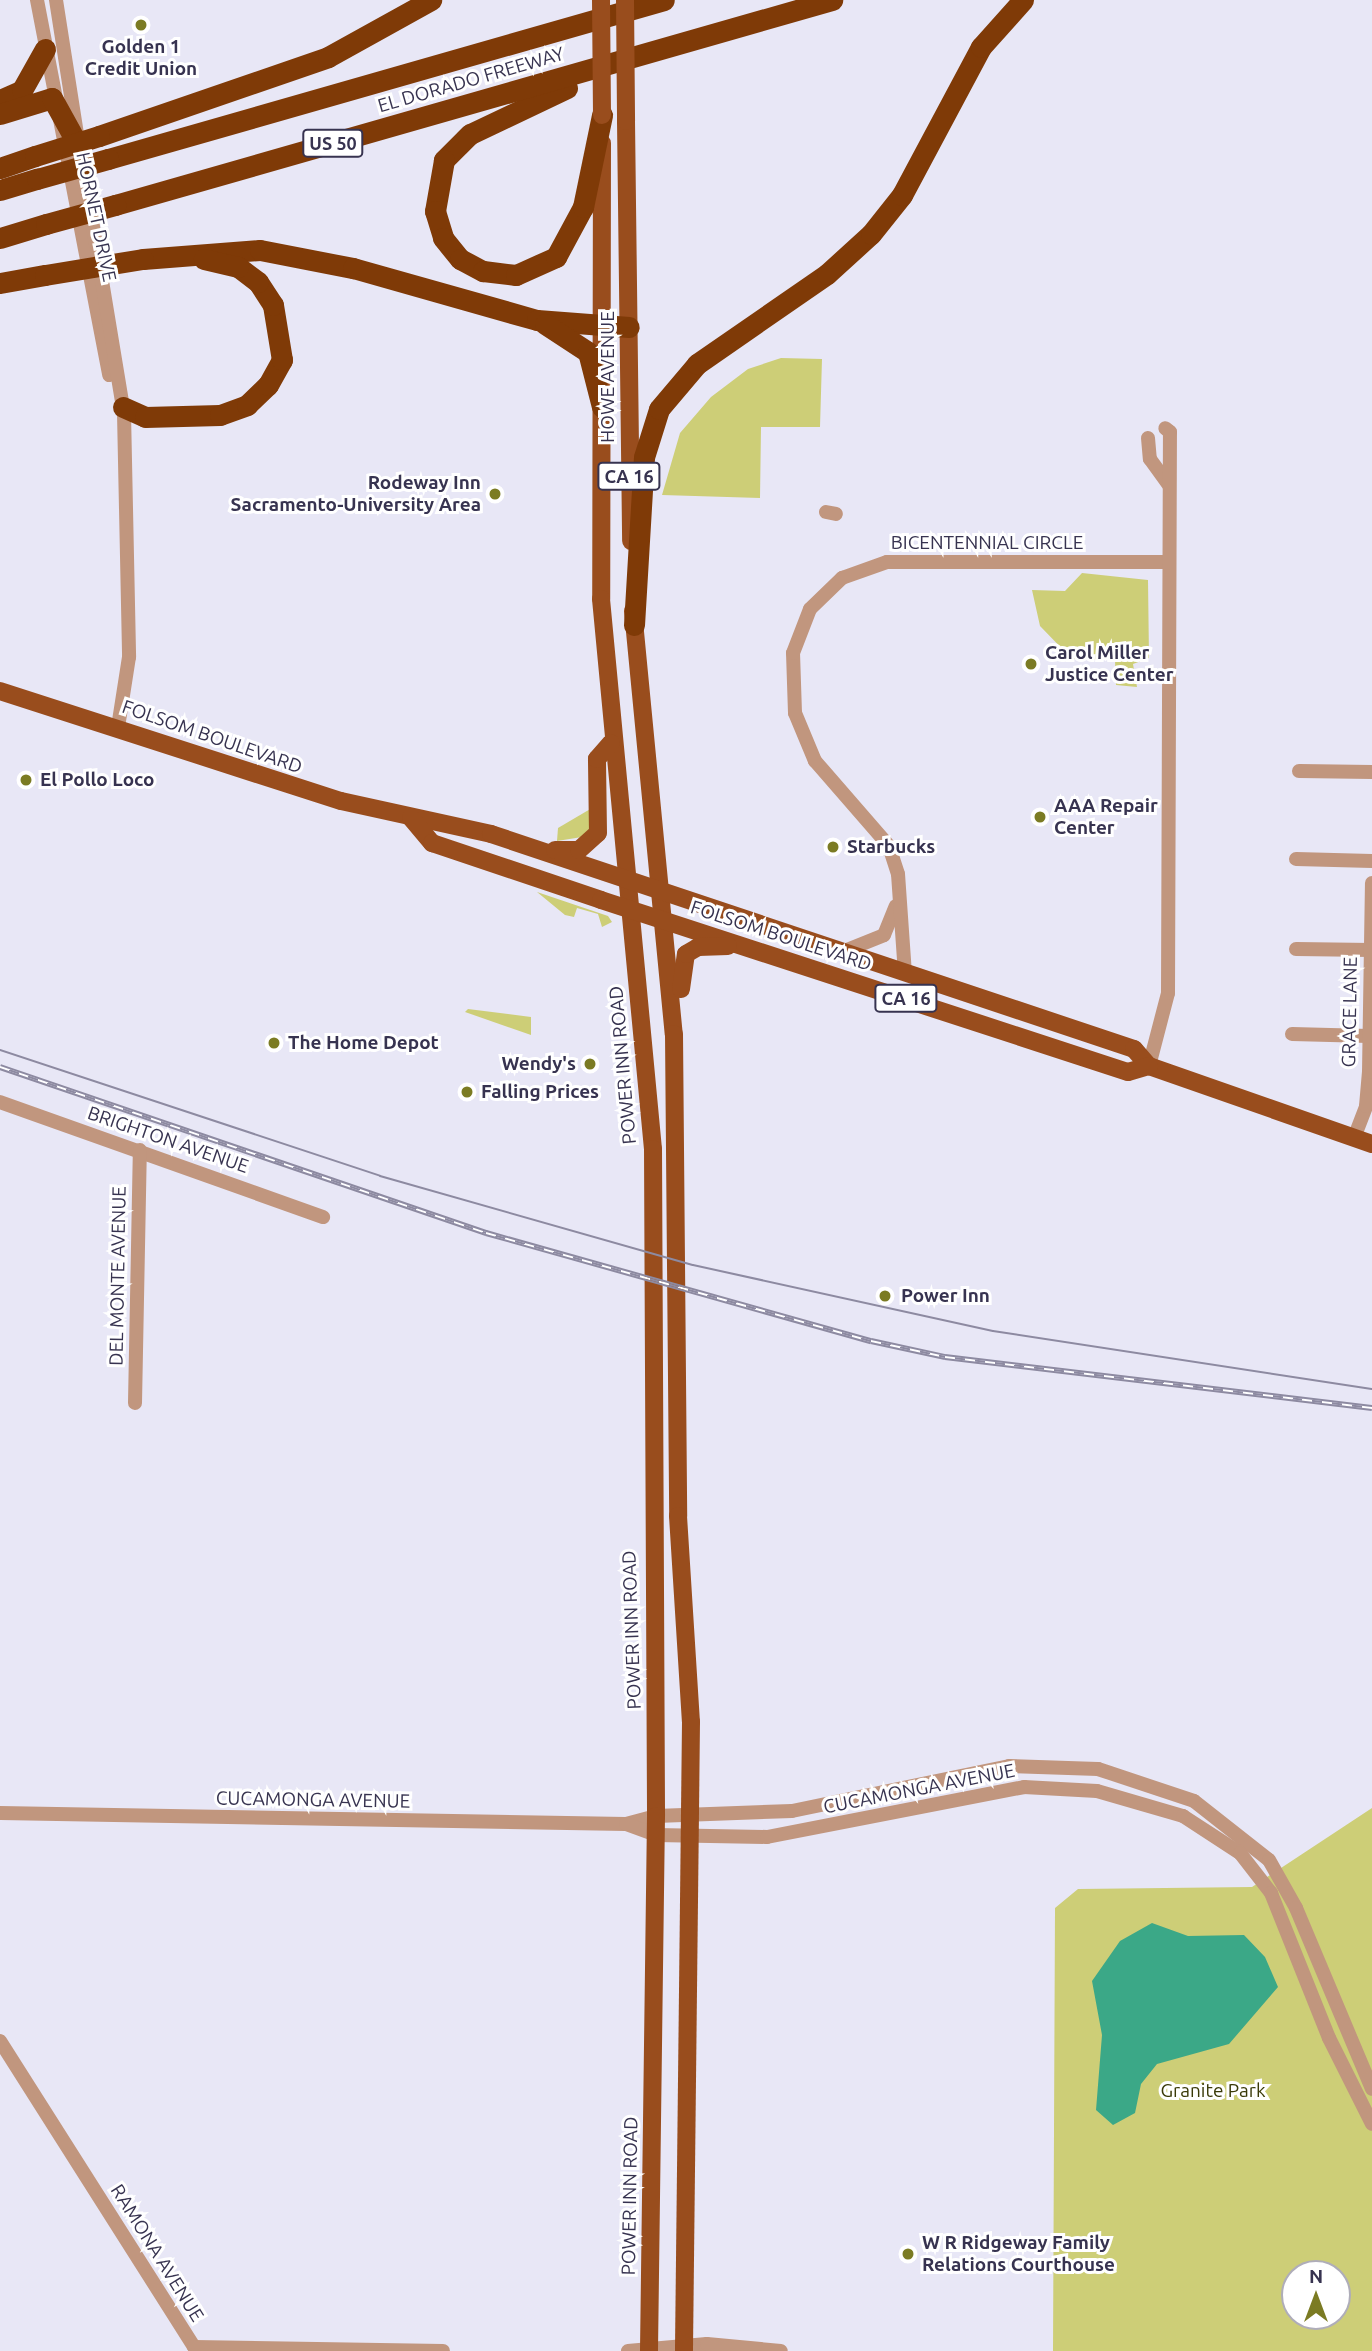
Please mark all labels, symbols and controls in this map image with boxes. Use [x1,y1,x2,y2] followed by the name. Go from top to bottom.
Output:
[133,17,149,33] marker: Golden 1 Credit Union
[85,36,197,80] place label: Golden 1 Credit Union
[375,42,567,118] street label: EL DORADO FREEWAY
[302,128,364,158] road number: US 50
[71,150,121,284] street label: HORNET DRIVE
[597,311,619,443] street label: HOWE AVENUE
[596,462,662,490] road number: CA 16
[231,472,481,516] place label: Rodeway Inn Sacramento-University Area
[487,486,503,502] marker: Rodeway Inn Sacramento-University Area
[891,532,1083,554] street label: BICENTENNIAL CIRCLE
[1045,642,1174,686] place label: Carol Miller Justice Center
[1023,656,1039,672] marker: Carol Miller Justice Center
[119,695,305,779] street label: FOLSOM BOULEVARD
[40,769,155,791] place label: El Pollo Loco
[18,772,34,788] marker: El Pollo Loco
[1054,795,1158,839] place label: AAA Repair Center
[1032,809,1048,825] marker: AAA Repair Center
[847,836,935,858] place label: Starbucks
[825,839,841,855] marker: Starbucks
[688,896,874,976] street label: FOLSOM BOULEVARD
[1338,957,1362,1067] street label: GRACE LANE
[873,984,939,1013] road number: CA 16
[605,985,641,1145] street label: POWER INN ROAD
[288,1032,439,1054] place label: The Home Depot
[266,1035,282,1051] marker: The Home Depot
[501,1053,576,1075] place label: Wendy's
[582,1056,598,1072] marker: Wendy's
[481,1081,599,1103] place label: Falling Prices
[459,1084,475,1100] marker: Falling Prices
[84,1102,252,1178] street label: BRIGHTON AVENUE
[105,1186,131,1366] street label: DEL MONTE AVENUE
[901,1285,990,1307] place label: Power Inn
[875,1286,895,1306] marker: Power Inn
[618,1550,646,1710] street label: POWER INN ROAD
[821,1759,1017,1819] street label: CUCAMONGA AVENUE
[216,1787,410,1813] street label: CUCAMONGA AVENUE
[1160,2080,1266,2102] park label: Granite Park
[617,2116,643,2276] street label: POWER INN ROAD
[106,2180,208,2326] street label: RAMONA AVENUE
[922,2232,1115,2276] place label: W R Ridgeway Family Relations Courthouse
[900,2246,916,2262] marker: W R Ridgeway Family Relations Courthouse
[1281,2260,1351,2330] north arrow
[1309,2265,1323,2287] text: N

